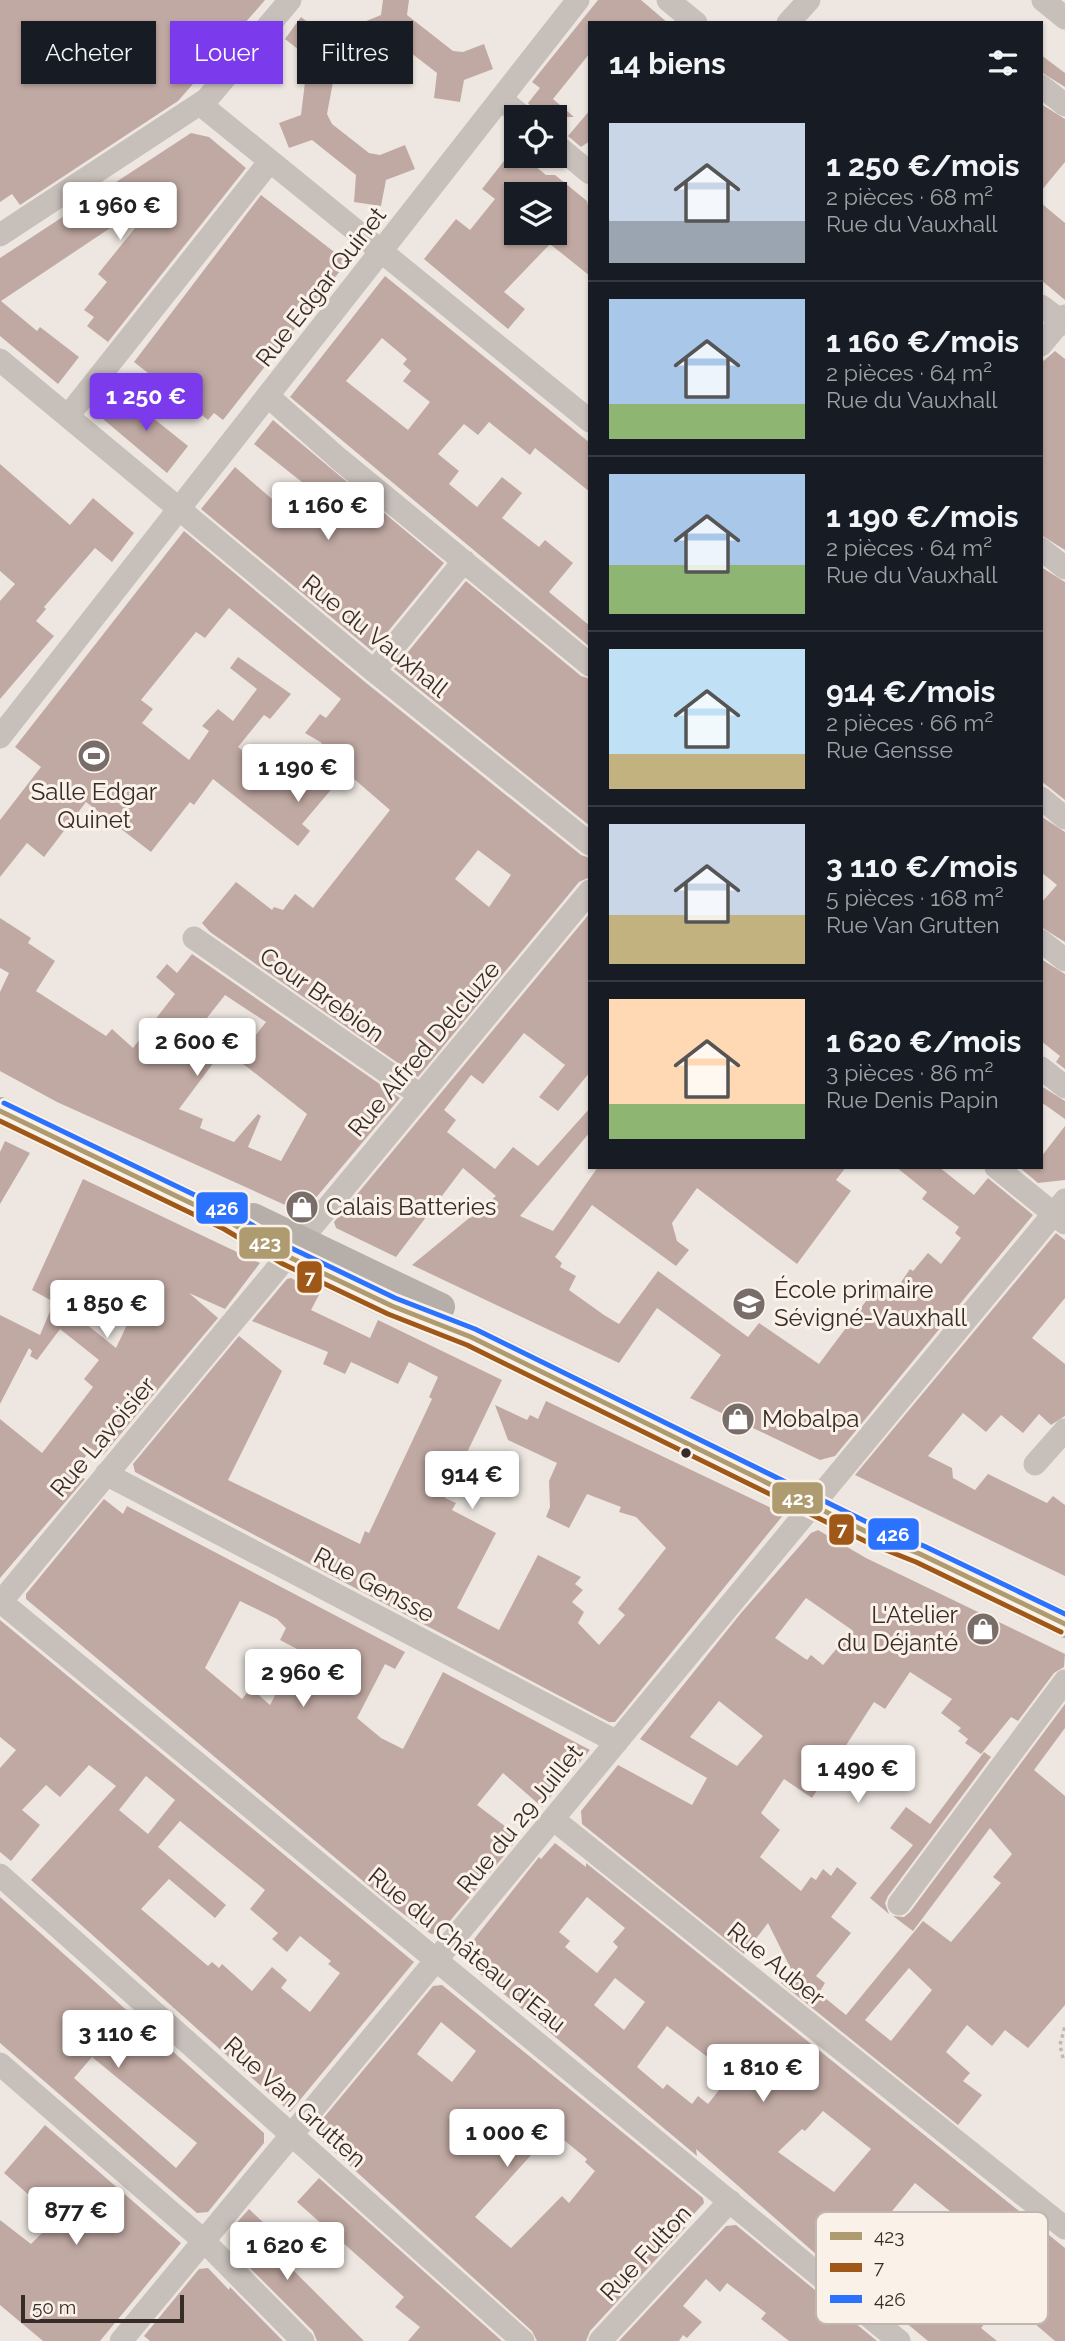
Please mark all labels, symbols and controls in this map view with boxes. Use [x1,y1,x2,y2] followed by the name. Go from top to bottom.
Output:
[21,21,156,84] chip: Acheter
[170,21,283,84] chip: Louer
[297,21,413,84] chip: Filtres
[984,44,1022,82] icon: filters
[609,46,726,81] text: 14 biens
[504,105,567,245] map controls
[504,105,567,168] button: locate
[826,148,1020,183] text: 1 250 €/mois
[665,151,749,235] icon: home
[55,182,185,242] pin: 1 960 €
[504,182,567,245] button: layers
[826,183,993,210] text: 2 pièces · 68 m²
[79,191,161,218] text: 1 960 €
[249,201,392,372] street label: Rue Edgar Quinet
[826,210,998,237] text: Rue du Vauxhall
[826,324,1019,359] text: 1 160 €/mois
[665,327,749,411] icon: home
[826,359,992,386] text: 2 pièces · 64 m²
[81,374,211,433] pin: 1 250 €
[106,382,186,409] text: 1 250 €
[826,386,998,413] text: Rue du Vauxhall
[263,482,393,542] pin: 1 160 €
[288,491,368,518] text: 1 160 €
[826,499,1019,534] text: 1 190 €/mois
[665,502,749,586] icon: home
[826,534,992,561] text: 2 pièces · 64 m²
[826,561,998,588] text: Rue du Vauxhall
[297,568,454,704] street label: Rue du Vauxhall
[826,674,995,709] text: 914 €/mois
[665,677,749,761] icon: home
[826,709,993,736] text: 2 pièces · 66 m²
[826,736,953,763] text: Rue Gensse
[75,737,113,775] sports icon: Salle Edgar Quinet
[233,744,363,804] pin: 1 190 €
[258,753,338,780] text: 1 190 €
[31,777,158,834] place label: Salle Edgar Quinet
[826,849,1018,884] text: 3 110 €/mois
[665,852,749,936] icon: home
[826,884,1004,911] text: 5 pièces · 168 m²
[826,911,1000,938] text: Rue Van Grutten
[254,941,390,1048] street label: Cour Brebion
[342,955,506,1142] street label: Rue Alfred Delcluze
[132,1018,262,1078] pin: 2 600 €
[826,1024,1021,1059] text: 1 620 €/mois
[155,1027,239,1054] text: 2 600 €
[665,1027,749,1111] icon: home
[826,1059,994,1086] text: 3 pièces · 86 m²
[826,1086,999,1113] text: Rue Denis Papin
[283,1188,321,1226] shop icon: Calais Batteries
[195,1191,249,1225] line badge: 426
[326,1192,496,1221] place label: Calais Batteries
[205,1197,239,1219] text: 426
[238,1226,291,1260] line badge: 423
[249,1231,281,1253] text: 423
[296,1260,323,1294] line badge: 7
[305,1266,316,1288] text: 7
[774,1275,968,1332] place label: École primaire Sévigné-Vauxhall
[42,1280,172,1340] pin: 1 850 €
[730,1285,768,1323] school or university icon: École primaire Sévigné-Vauxhall
[66,1289,148,1316] text: 1 850 €
[44,1370,162,1503] street label: Rue Lavoisier
[719,1400,757,1438] shop icon: Mobalpa
[762,1404,859,1433] place label: Mobalpa
[679,1446,693,1460] unlabelled marker
[423,1452,521,1511] pin: 914 €
[441,1460,503,1487] text: 914 €
[771,1481,824,1515] line badge: 423
[782,1487,814,1509] text: 423
[828,1513,855,1546] line badge: 7
[867,1517,920,1551] line badge: 426
[837,1518,848,1540] text: 7
[876,1523,910,1545] text: 426
[309,1541,440,1628] street label: Rue Gensse
[837,1600,959,1657] place label: L'Atelier du Déjanté
[964,1610,1002,1648] shop icon: L'Atelier du Déjanté
[238,1650,368,1709] pin: 2 960 €
[261,1658,345,1685] text: 2 960 €
[451,1738,589,1899] street label: Rue du 29 Juillet
[793,1745,923,1805] pin: 1 490 €
[817,1754,899,1781] text: 1 490 €
[363,1861,572,2038] street label: Rue du Château d'Eau
[722,1916,831,2012] street label: Rue Auber
[53,2010,183,2070] pin: 3 110 €
[78,2019,158,2046] text: 3 110 €
[218,2030,372,2173] street label: Rue Van Grutten
[698,2044,828,2104] pin: 1 810 €
[723,2053,803,2080] text: 1 810 €
[442,2110,572,2169] pin: 1 000 €
[465,2118,549,2145] text: 1 000 €
[27,2188,125,2247] pin: 877 €
[44,2196,108,2223] text: 877 €
[594,2199,697,2307] street label: Rue Fulton
[816,2212,1048,2324] legend
[222,2222,352,2282] pin: 1 620 €
[874,2225,904,2247] text: 423
[246,2231,328,2258] text: 1 620 €
[874,2256,884,2278] text: 7
[874,2288,906,2310] text: 426
[21,2292,184,2324] scale bar
[32,2296,76,2318] text: 50 m

